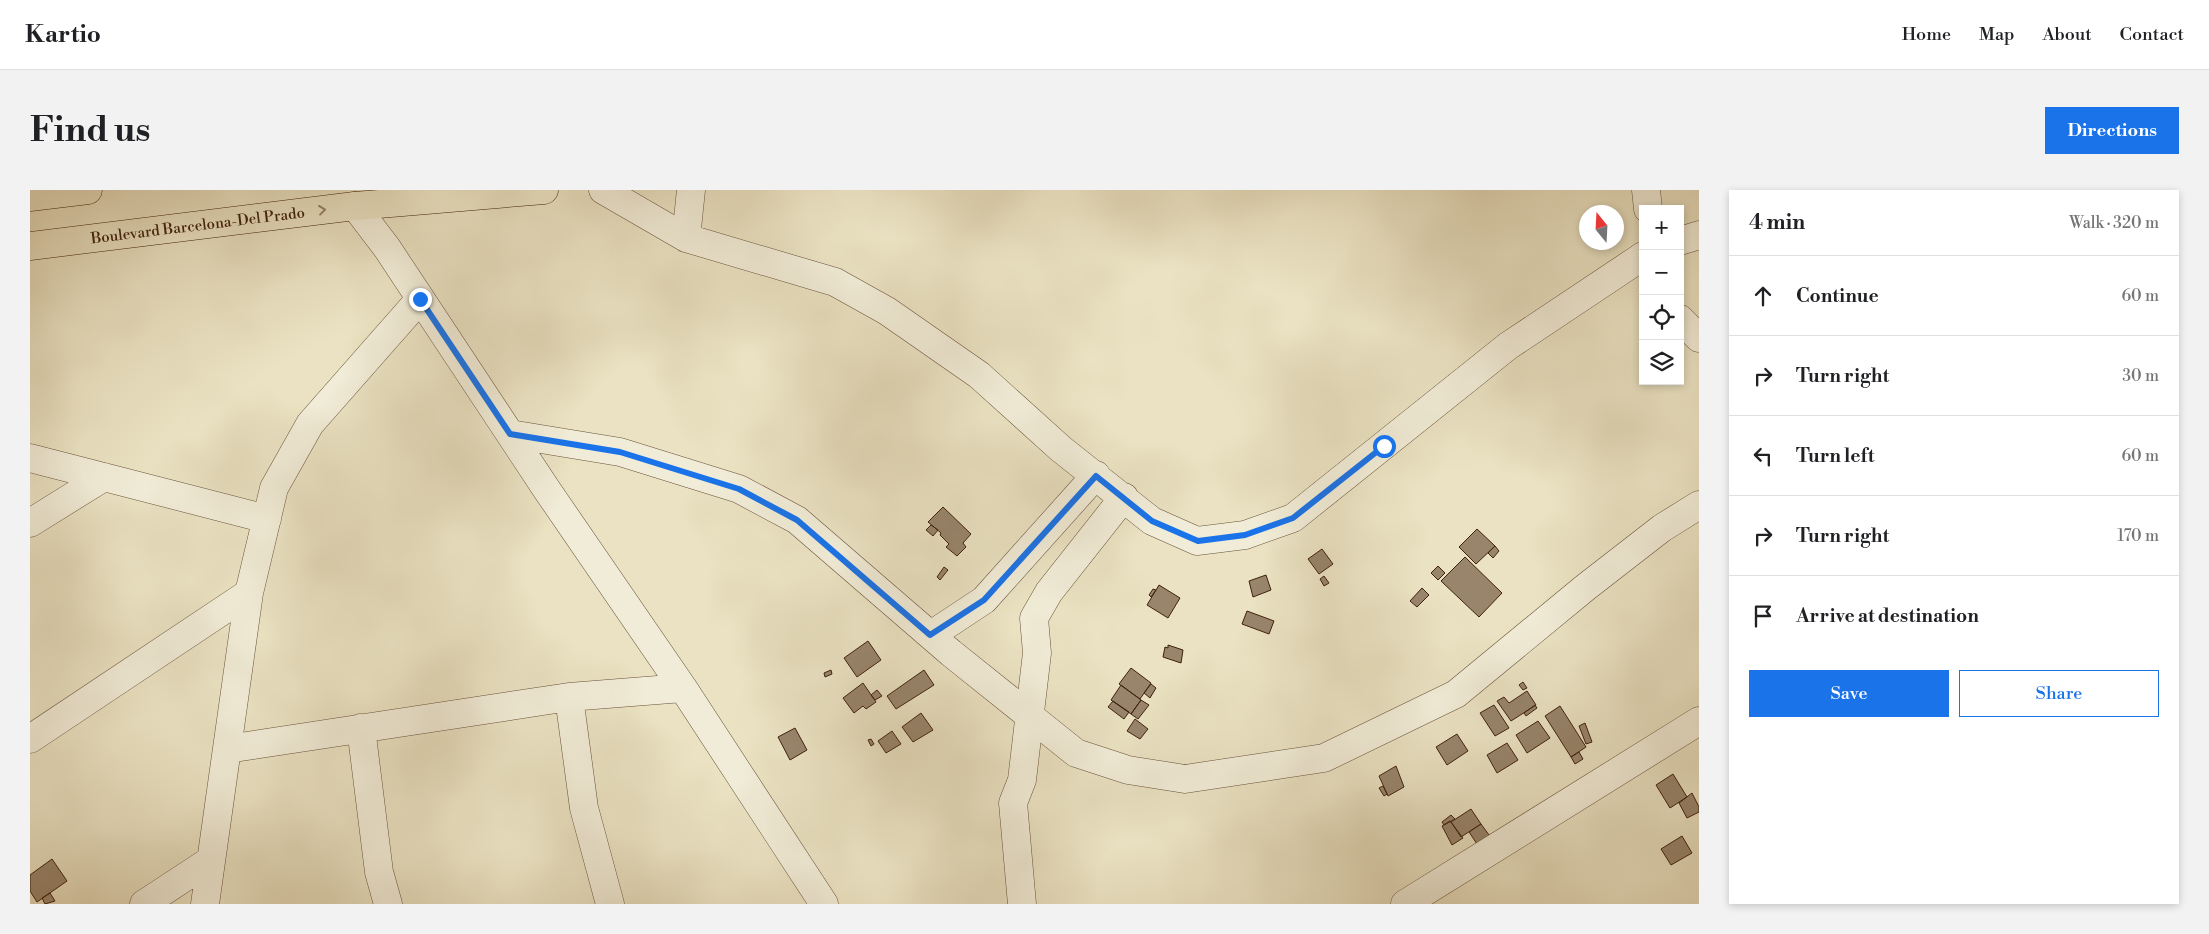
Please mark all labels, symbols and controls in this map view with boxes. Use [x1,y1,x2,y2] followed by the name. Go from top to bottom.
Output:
[25,20,101,50] text: Kartio
[1902,23,1951,46] text: Home
[1979,23,2015,46] text: Map
[2043,23,2092,46] text: About
[2120,23,2184,46] text: Contact
[2045,107,2179,154] button: Directions
[30,109,150,152] text: Find us
[89,203,306,248] street label: Boulevard Barcelona-Del Prado
[318,205,326,216] one-way arrow
[1579,205,1624,250] north arrow
[1639,205,1684,385] map controls
[1639,205,1684,250] button: +
[1749,210,1805,236] text: 4 min
[2069,213,2159,233] text: Walk · 320 m
[1639,250,1684,295] button: −
[1749,282,1777,310] icon: ahead
[1796,284,1879,308] text: Continue
[2121,286,2159,306] text: 60 m
[409,288,432,311] route end
[1639,295,1684,340] button: locate
[1639,340,1684,385] button: layers
[1749,362,1777,390] icon: right
[1796,364,1889,388] text: Turn right
[2122,366,2159,386] text: 30 m
[1373,435,1396,458] route start
[1749,442,1777,470] icon: left
[1796,444,1875,468] text: Turn left
[2121,446,2159,466] text: 60 m
[1749,522,1777,550] icon: right
[1796,524,1889,548] text: Turn right
[2117,526,2159,546] text: 170 m
[1749,602,1777,630] icon: arrive
[1796,604,1979,628] text: Arrive at destination
[1749,670,1949,717] button: Save
[1959,670,2159,717] button: Share

